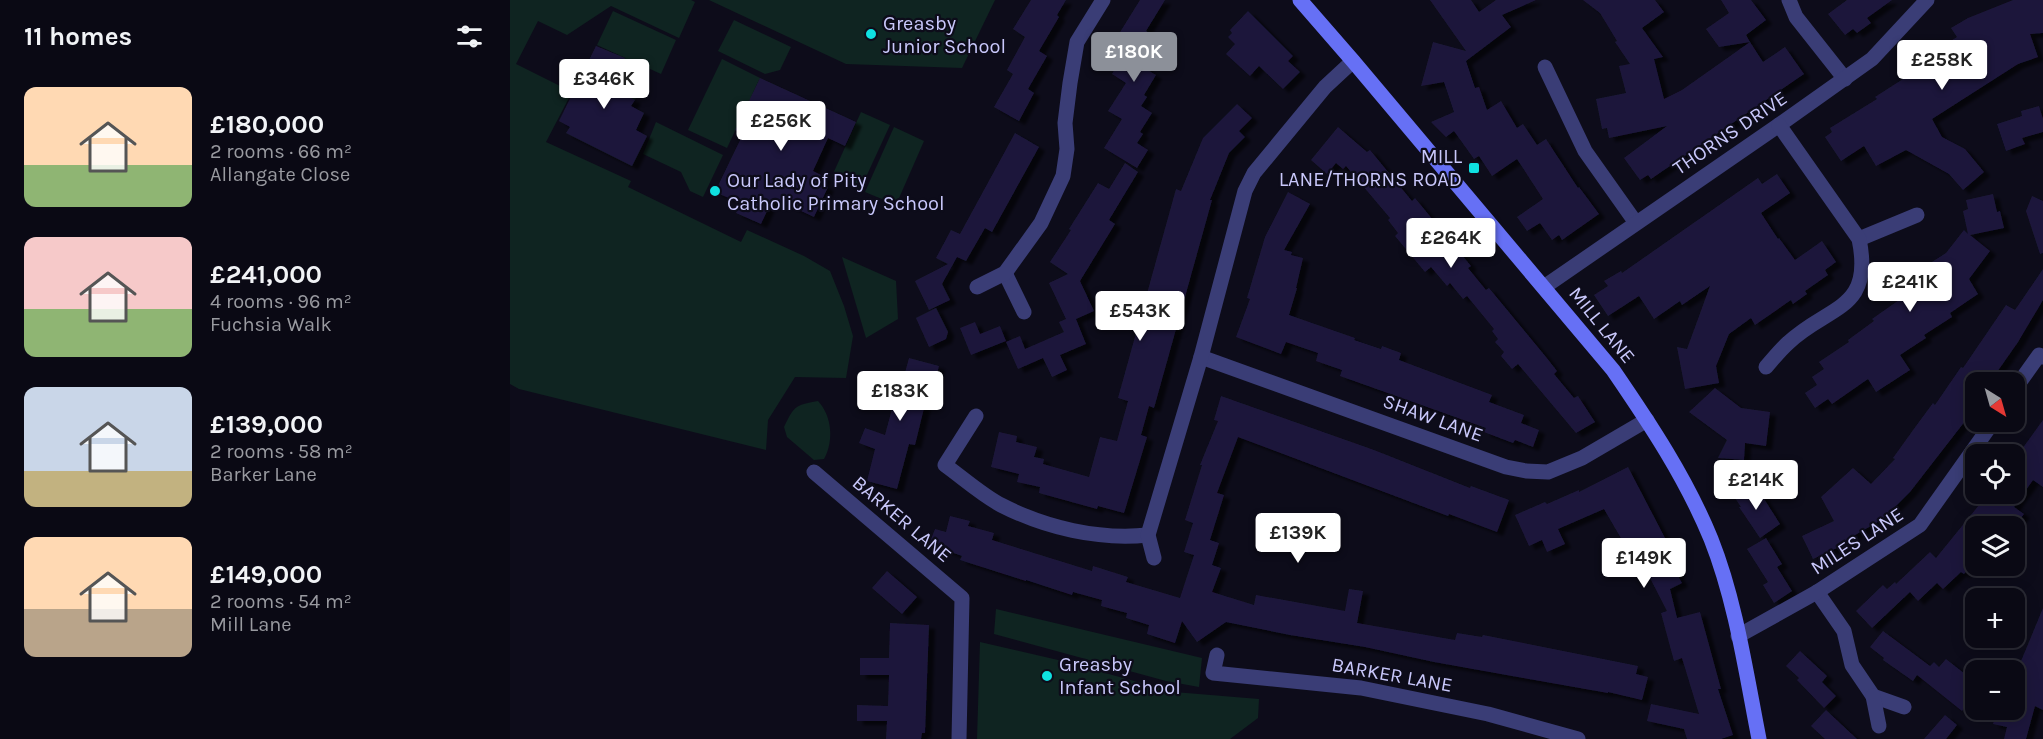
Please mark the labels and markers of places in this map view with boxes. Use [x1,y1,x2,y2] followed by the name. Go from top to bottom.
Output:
[883,12,1006,58] place label: Greasby Junior School
[864,27,878,41] marker: Greasby Junior School
[1092,32,1176,83] pin: £180K
[1900,40,1984,91] pin: £258K
[562,59,646,110] pin: £346K
[739,101,823,152] pin: £256K
[1279,145,1463,191] place label: MILL LANE/THORNS ROAD
[1467,161,1481,175] marker: MILL LANE/THORNS ROAD
[727,169,945,215] place label: Our Lady of Pity Catholic Primary School
[708,184,722,198] marker: Our Lady of Pity Catholic Primary School
[1409,218,1493,269] pin: £264K
[1868,262,1952,313] pin: £241K
[1098,291,1182,342] pin: £543K
[858,371,942,422] pin: £183K
[1714,460,1798,511] pin: £214K
[1256,513,1340,564] pin: £139K
[1602,538,1686,589] pin: £149K
[1059,653,1181,699] place label: Greasby Infant School
[1040,669,1054,683] marker: Greasby Infant School

